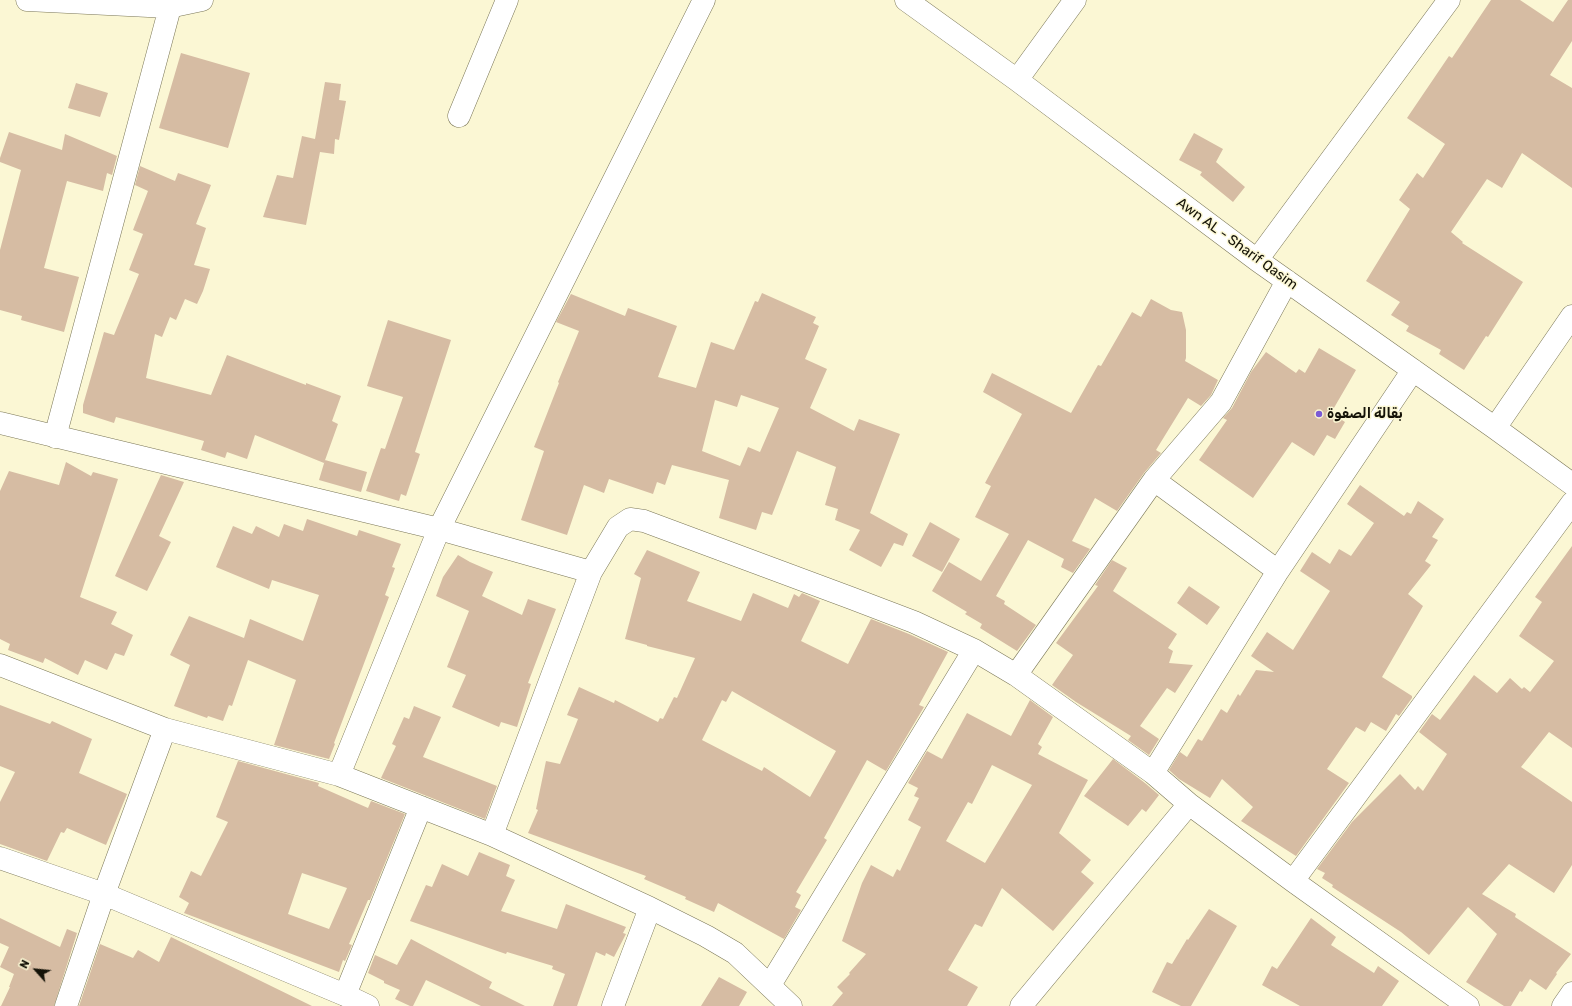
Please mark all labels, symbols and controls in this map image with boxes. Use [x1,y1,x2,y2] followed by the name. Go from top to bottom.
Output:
[1173,194,1301,294] street label: Awn AL - Sharif Qasim
[1327,406,1403,422] place label: بقالة الصفوة
[1314,409,1324,419] marker: بقالة الصفوة
[16,950,56,990] north arrow
[17,958,32,971] text: N

